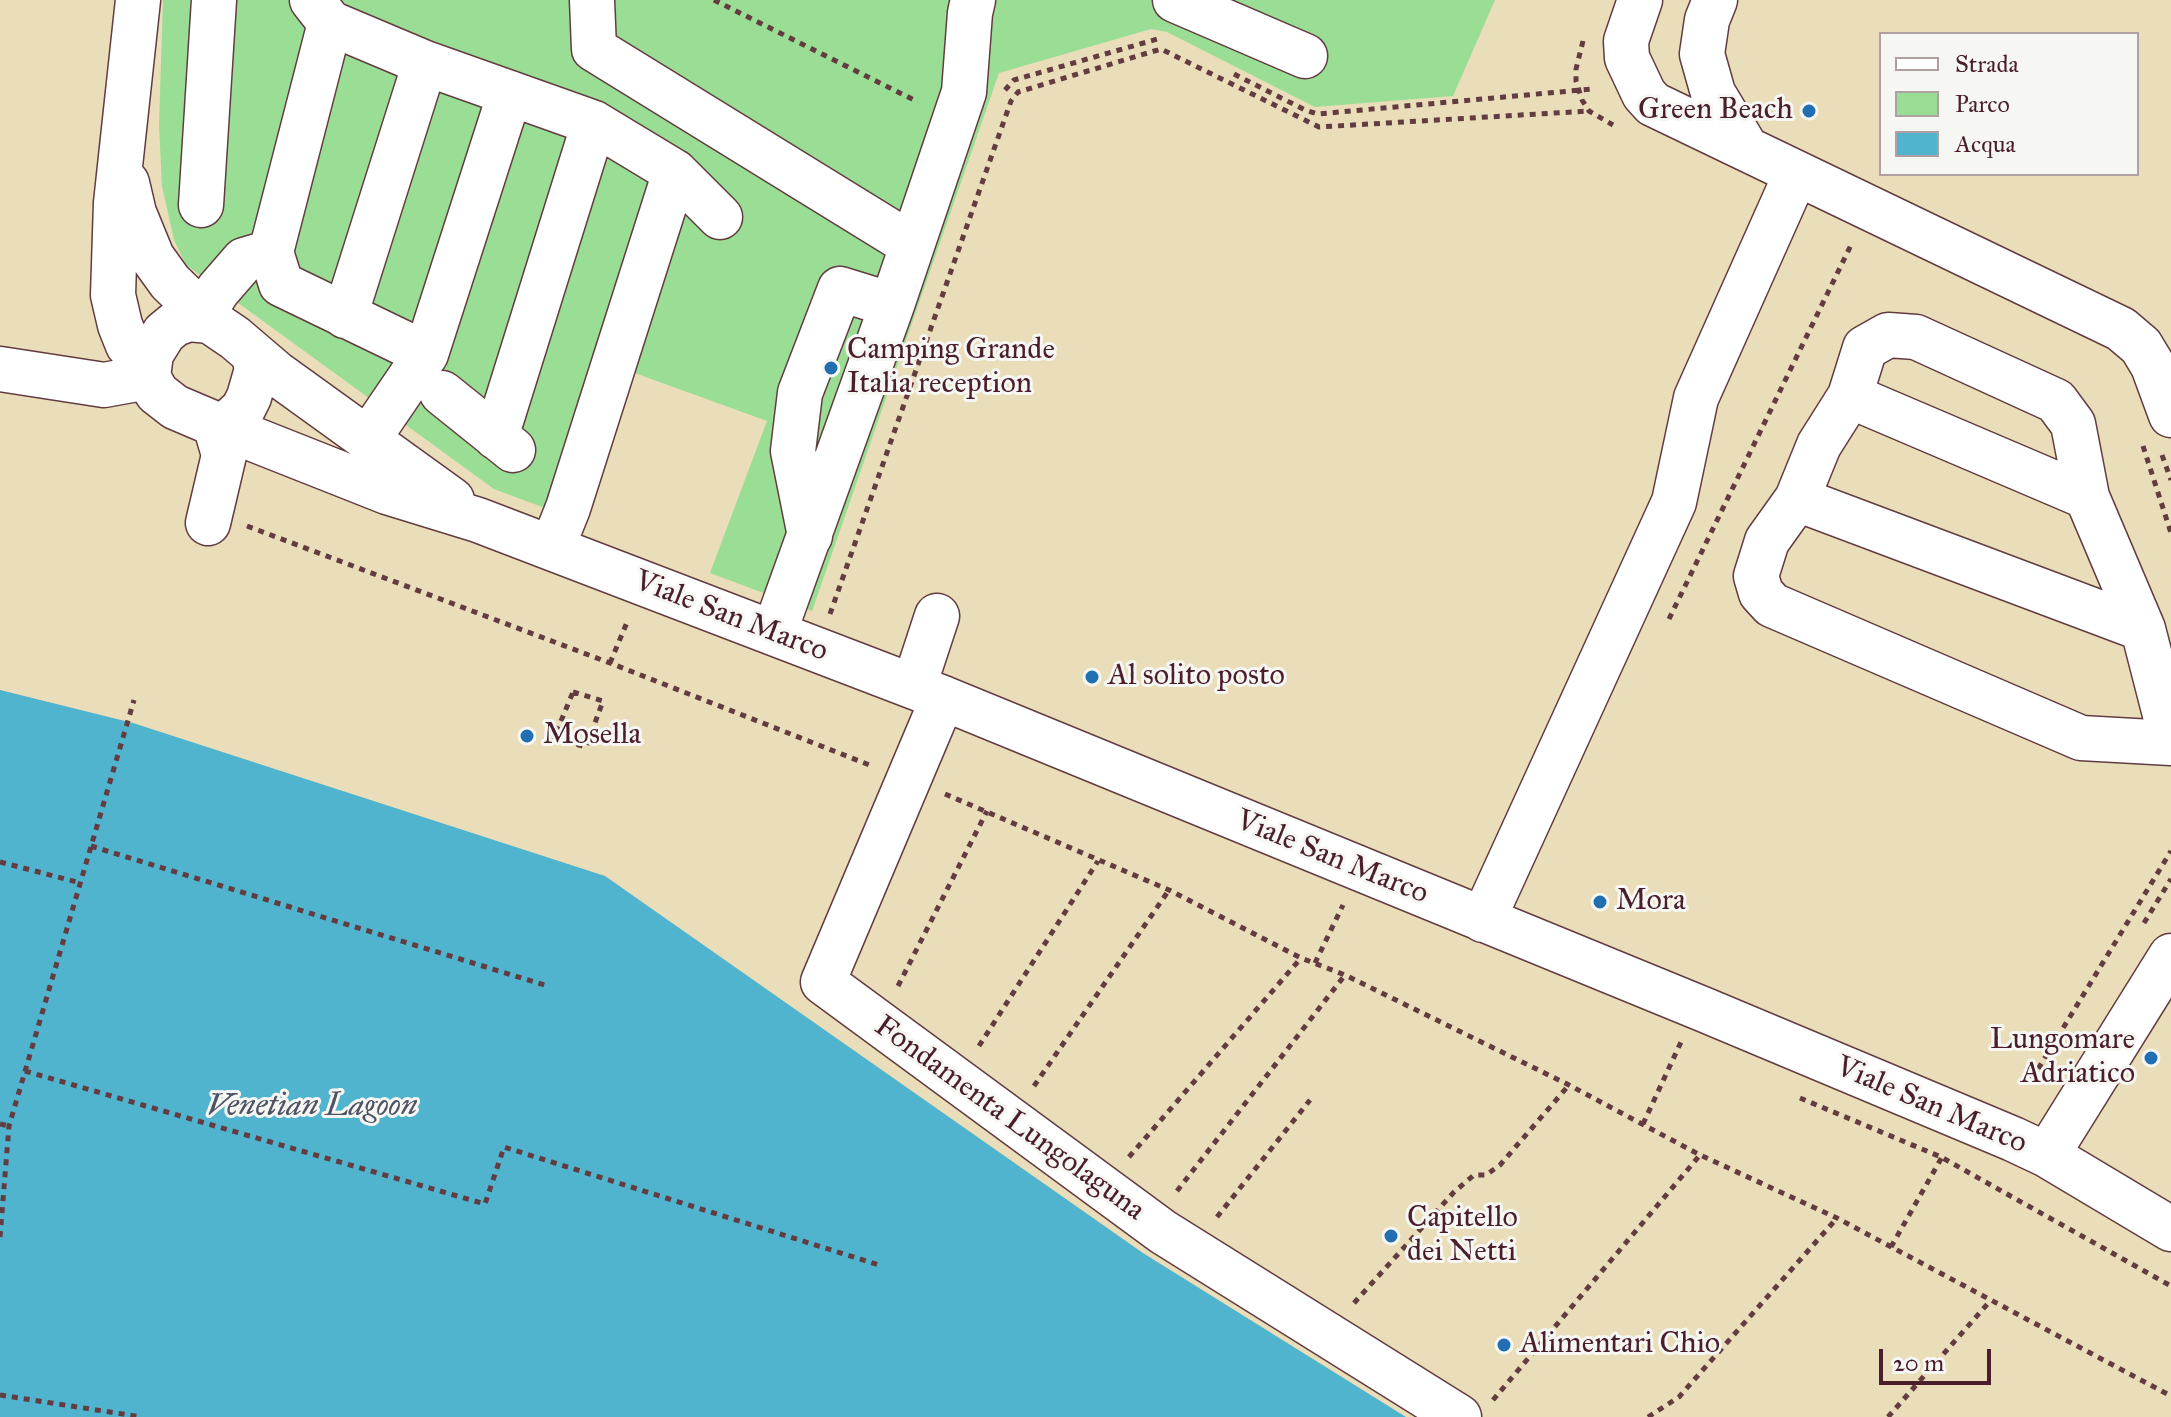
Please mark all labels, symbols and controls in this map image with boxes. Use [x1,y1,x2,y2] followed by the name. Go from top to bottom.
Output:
[1879,32,2139,176] legend
[1955,49,2019,79] text: Strada
[1955,89,2010,119] text: Parco
[1638,93,1793,129] place label: Green Beach
[1800,102,1818,120] marker: Green Beach
[1955,129,2016,159] text: Acqua
[847,333,1055,404] place label: Camping Grande Italia reception
[822,359,840,377] marker: Camping Grande Italia reception
[629,564,833,670] street label: Viale San Marco
[1108,659,1285,695] place label: Al solito posto
[1083,668,1101,686] marker: Al solito posto
[543,718,641,754] place label: Mosella
[518,727,536,745] marker: Mosella
[1231,803,1433,913] street label: Viale San Marco
[1616,884,1686,920] place label: Mora
[1591,893,1609,911] marker: Mora
[867,1009,1151,1229] street label: Fondamenta Lungolaguna
[1990,1023,2135,1094] place label: Lungomare Adriatico
[2142,1049,2160,1067] marker: Lungomare Adriatico
[1830,1050,2032,1162] street label: Viale San Marco
[207,1088,417,1126] water label: Venetian Lagoon
[1407,1201,1518,1272] place label: Capitello dei Netti
[1382,1227,1400,1245] marker: Capitello dei Netti
[1520,1327,1720,1363] place label: Alimentari Chio
[1883,1333,1995,1383] scale bar
[1495,1336,1513,1354] marker: Alimentari Chio
[1893,1348,1944,1378] text: 20 m

